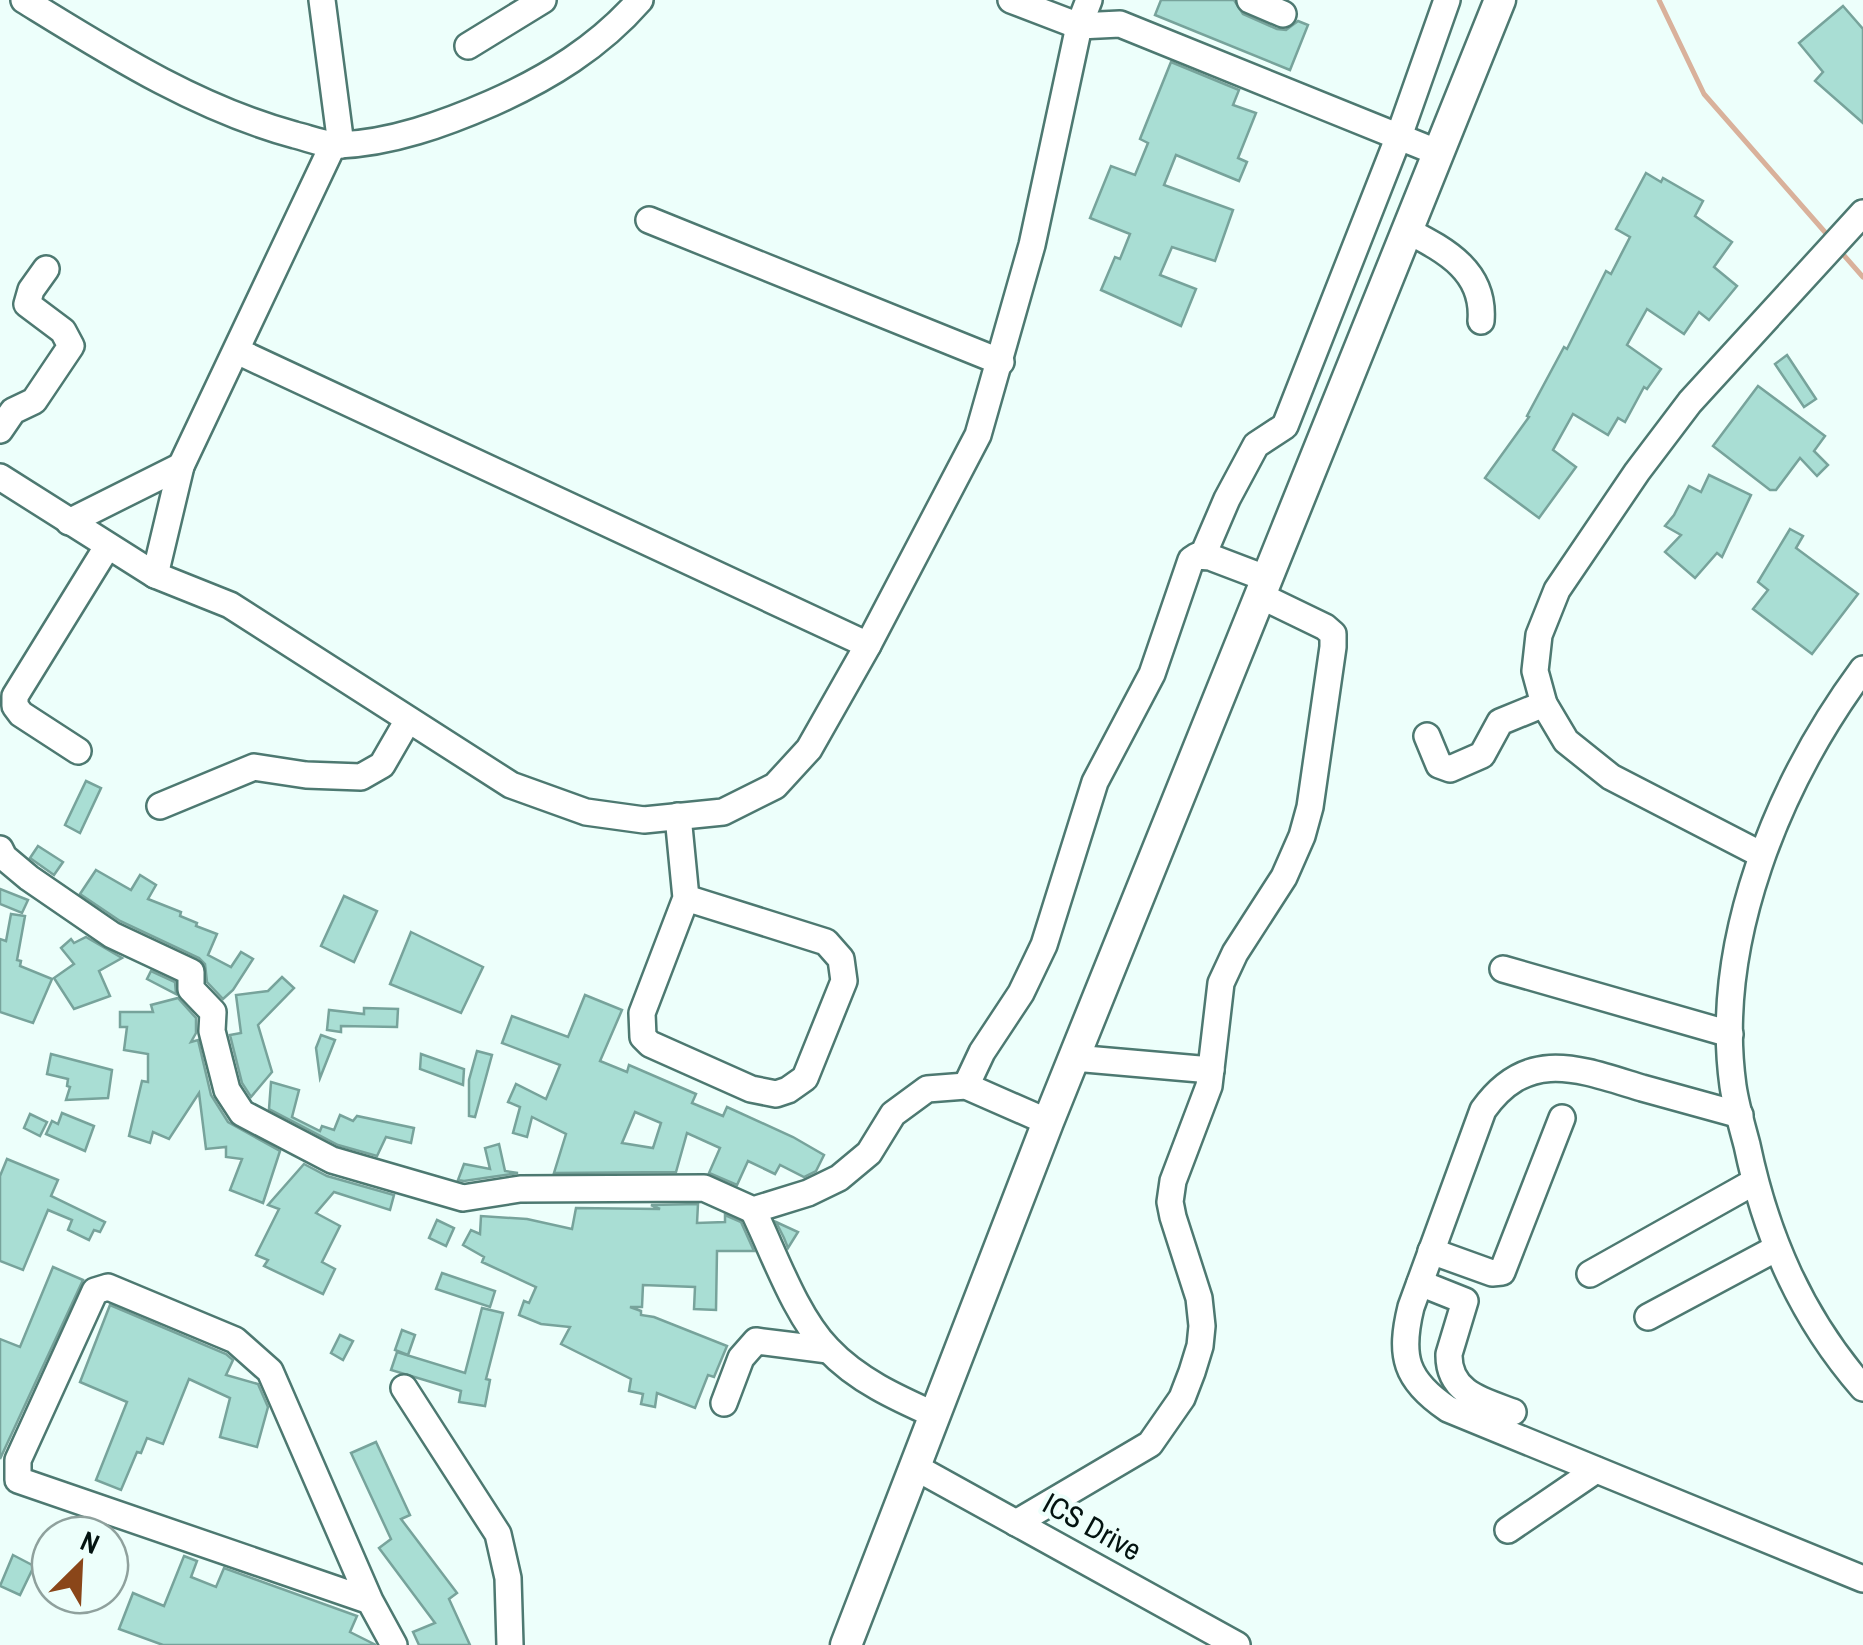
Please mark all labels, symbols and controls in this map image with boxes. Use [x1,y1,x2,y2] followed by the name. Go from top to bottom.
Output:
[1036,1483,1149,1569] street label: ICS Drive
[30,1515,130,1615] north arrow
[75,1521,105,1563] text: N

